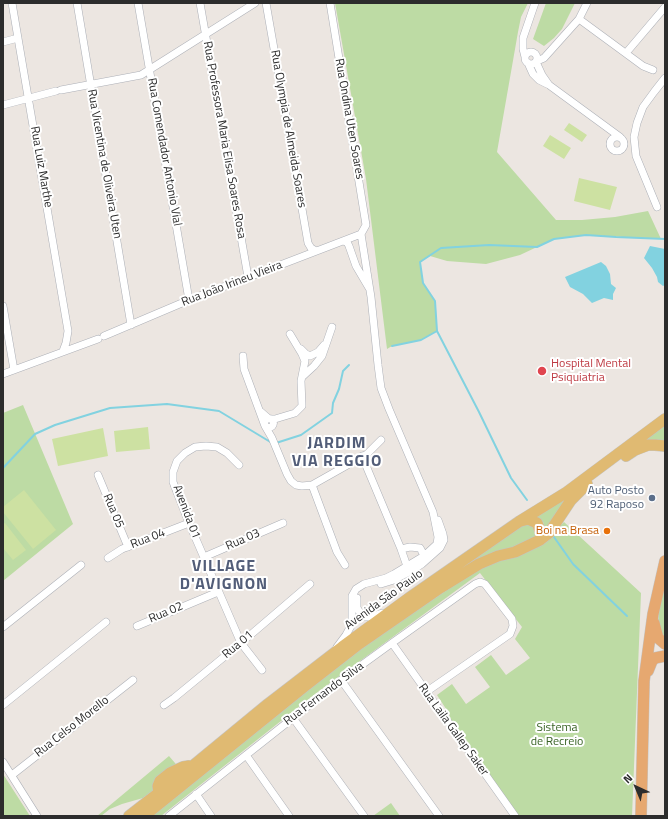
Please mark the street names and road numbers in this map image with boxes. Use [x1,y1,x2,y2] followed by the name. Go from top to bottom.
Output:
[200,40,248,240] street label: Rua Professora Maria Elisa Soares Rosa
[267,49,309,209] street label: Rua Olympia de Almeida Soares
[331,57,367,181] street label: Rua Ondina Uten Soares
[144,77,184,227] street label: Rua Comendador Antonio Vial
[84,88,124,240] street label: Rua Vicentina de Oliveira Uten
[27,125,55,209] street label: Rua Luiz Marthe
[180,258,284,310] street label: Rua João Irineu Vieira
[169,483,203,541] street label: Avenida 01
[99,492,127,530] street label: Rua 05
[129,526,167,552] street label: Rua 04
[224,526,262,554] street label: Rua 03
[342,567,426,633] street label: Avenida São Paulo
[147,599,185,627] street label: Rua 02
[220,628,256,662] street label: Rua 01
[281,659,367,729] street label: Rua Fernando Silva
[415,681,491,779] street label: Rua Laila Gallep Saker
[32,693,112,761] street label: Rua Celso Morello

